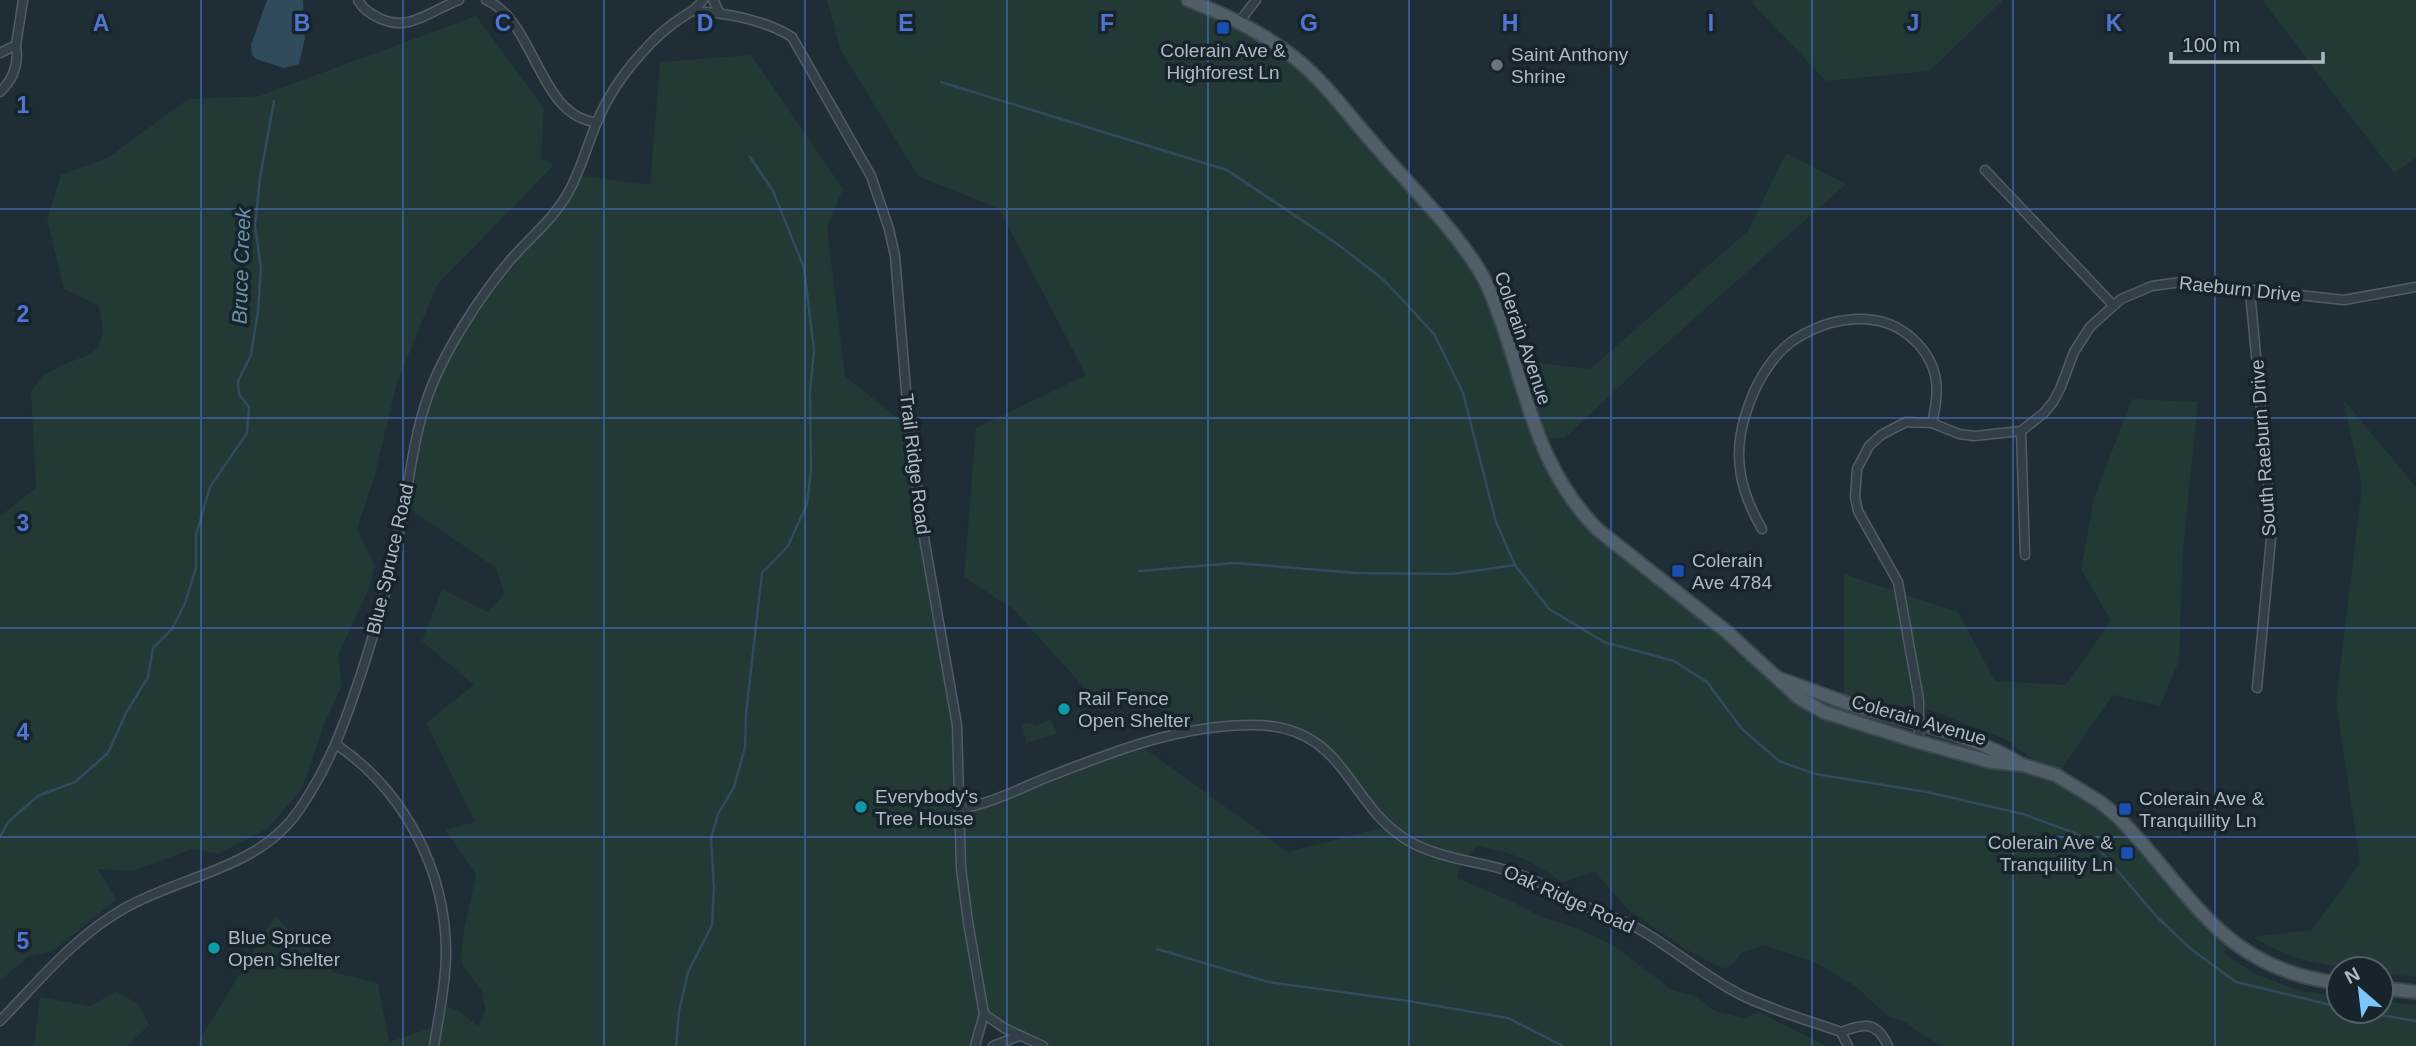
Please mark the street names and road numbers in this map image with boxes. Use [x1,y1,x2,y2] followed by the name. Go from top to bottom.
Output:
[1490,269,1556,407] street label: Colerain Avenue
[2178,272,2302,306] street label: Raeburn Drive
[2246,359,2280,537] street label: South Raeburn Drive
[896,392,934,536] street label: Trail Ridge Road
[362,482,418,636] street label: Blue Spruce Road
[1849,691,1989,749] street label: Colerain Avenue
[1501,861,1637,937] street label: Oak Ridge Road

